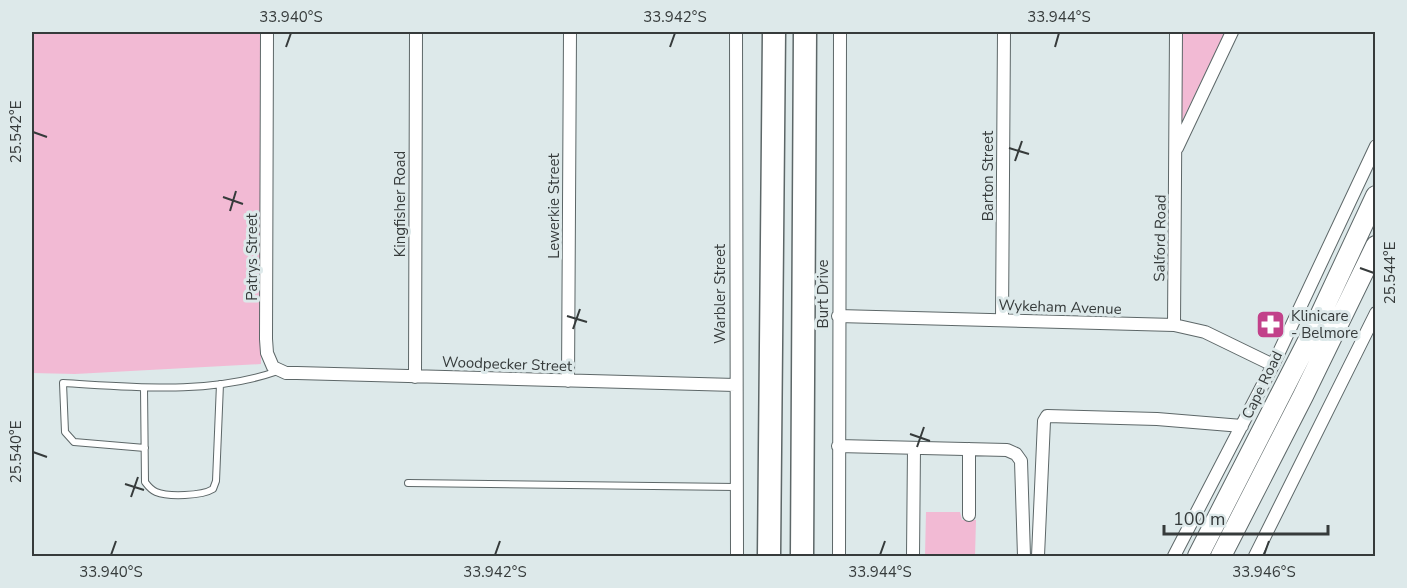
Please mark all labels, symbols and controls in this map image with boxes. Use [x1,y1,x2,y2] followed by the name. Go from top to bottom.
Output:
[259,7,323,27] text: 33.940°S
[643,7,707,27] text: 33.942°S
[1027,7,1091,27] text: 33.944°S
[6,101,26,163] text: 25.542°E
[978,130,998,221] street label: Barton Street
[390,151,410,257] street label: Kingfisher Road
[544,152,564,259] street label: Lewerkie Street
[1149,194,1171,282] street label: Salford Road
[242,212,262,301] street label: Patrys Street
[1380,242,1400,304] text: 25.544°E
[710,243,730,344] street label: Warbler Street
[813,259,833,329] street label: Burt Drive
[998,295,1122,319] street label: Wykeham Avenue
[1291,306,1358,343] place label: Klinicare - Belmore
[1254,309,1286,341] pharmacy icon: Klinicare - Belmore
[1237,348,1287,422] street label: Cape Road
[442,352,573,376] street label: Woodpecker Street
[6,421,26,483] text: 25.540°E
[1164,498,1328,536] scale bar
[1173,507,1225,531] text: 100 m
[79,562,143,582] text: 33.940°S
[463,562,527,582] text: 33.942°S
[848,562,912,582] text: 33.944°S
[1232,562,1296,582] text: 33.946°S

